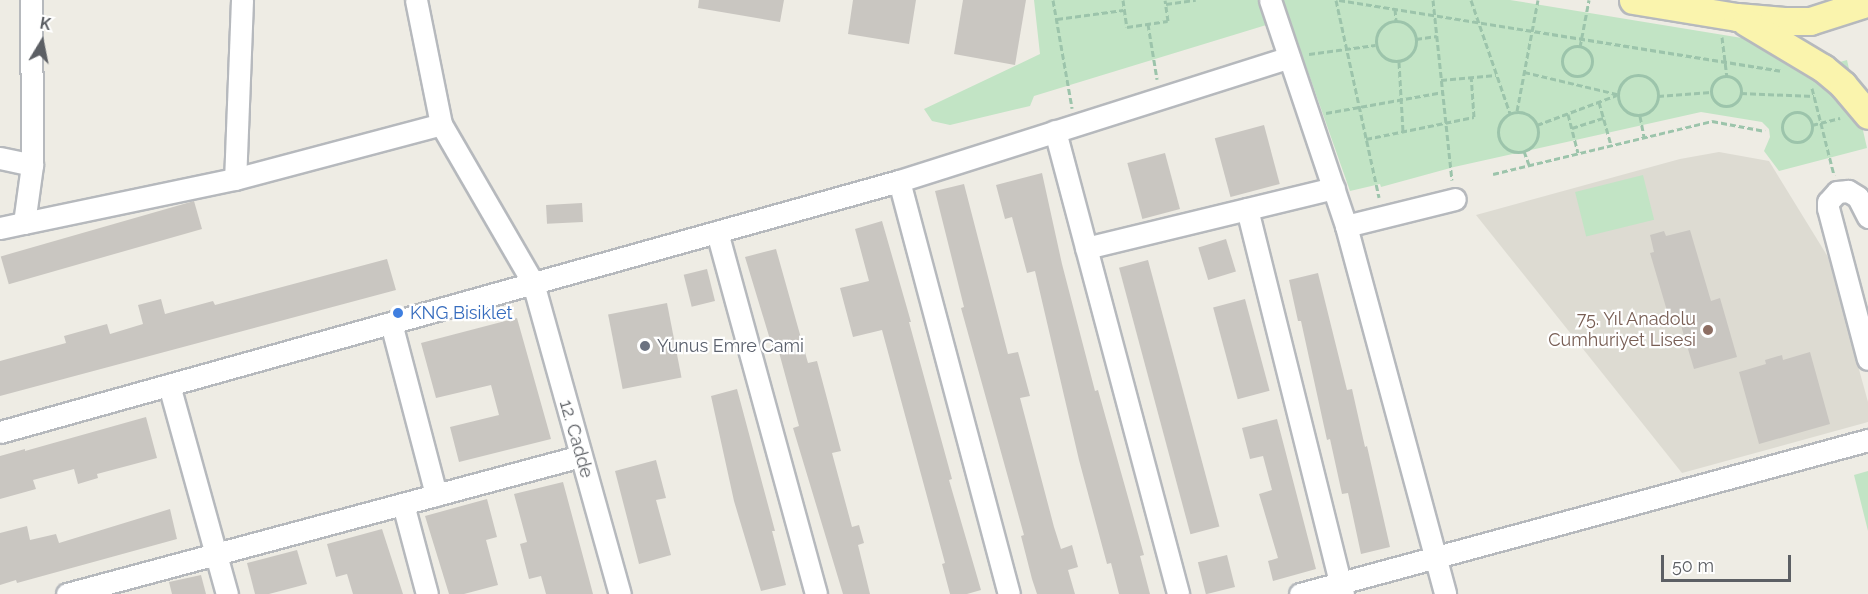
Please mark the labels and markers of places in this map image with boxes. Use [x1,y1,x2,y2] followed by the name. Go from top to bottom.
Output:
[410,302,512,324] place label: KNG Bisiklet
[391,306,405,320] marker: KNG Bisiklet
[1548,309,1696,352] place label: 75. Yıl Anadolu Cumhuriyet Lisesi
[1701,323,1715,337] marker: 75. Yıl Anadolu Cumhuriyet Lisesi
[657,335,804,357] place label: Yunus Emre Cami
[638,339,652,353] marker: Yunus Emre Cami

